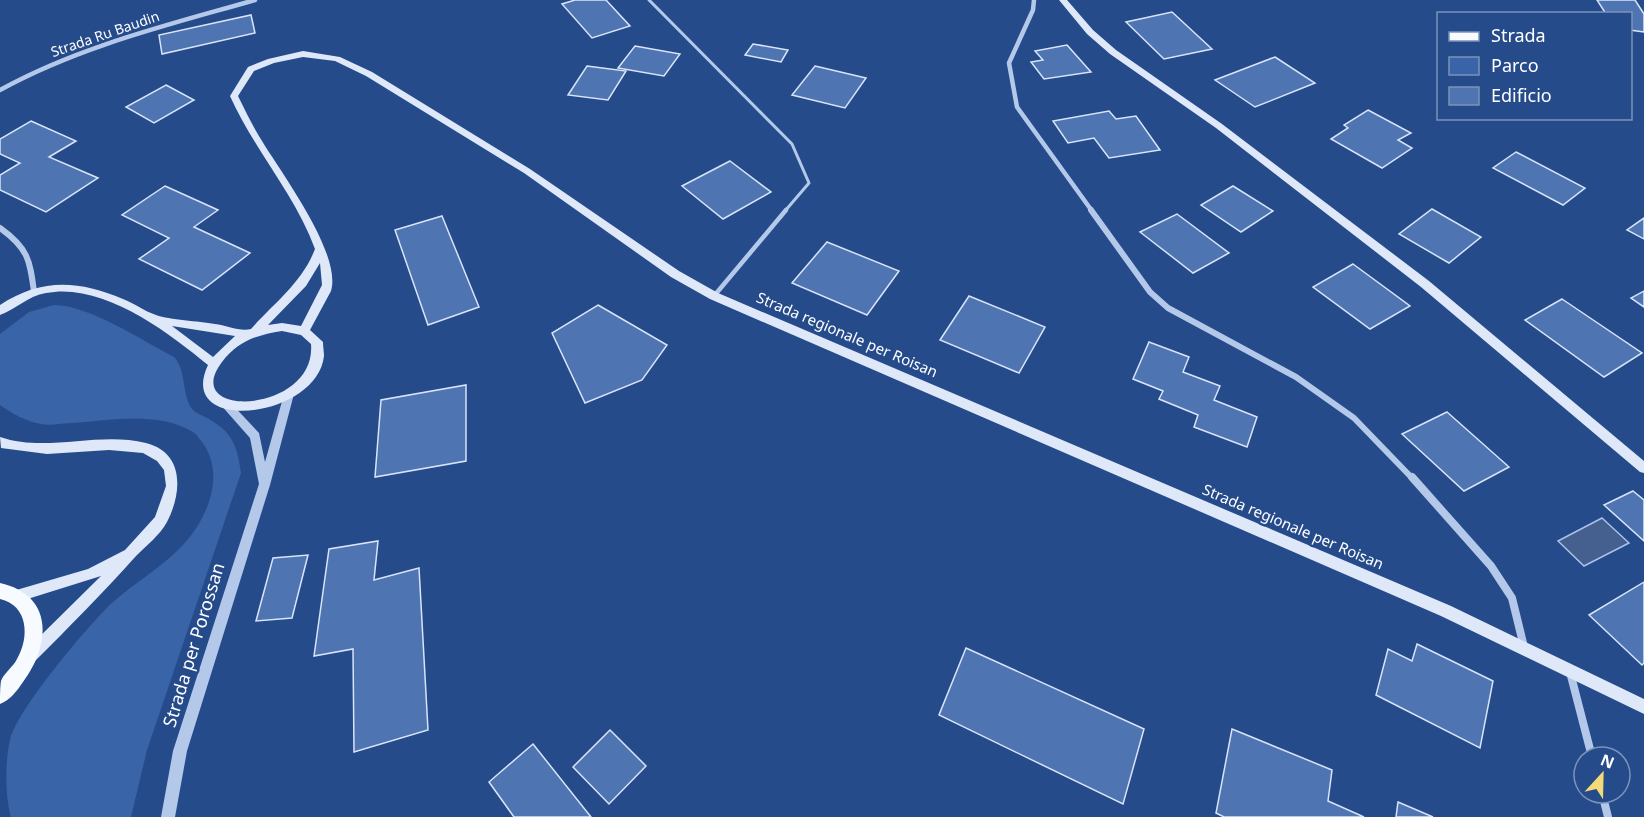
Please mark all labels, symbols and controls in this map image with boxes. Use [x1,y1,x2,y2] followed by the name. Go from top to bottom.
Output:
[48,6,162,61] street label: Strada Ru Baudin
[1437,12,1632,120] legend
[1491,23,1546,47] text: Strada
[1491,53,1539,77] text: Parco
[1491,83,1552,107] text: Edificio
[754,287,941,381] street label: Strada regionale per Roisan
[1200,479,1387,573] street label: Strada regionale per Roisan
[157,559,230,730] street label: Strada per Porossan
[1572,745,1632,805] north arrow
[1597,748,1618,774] text: N

